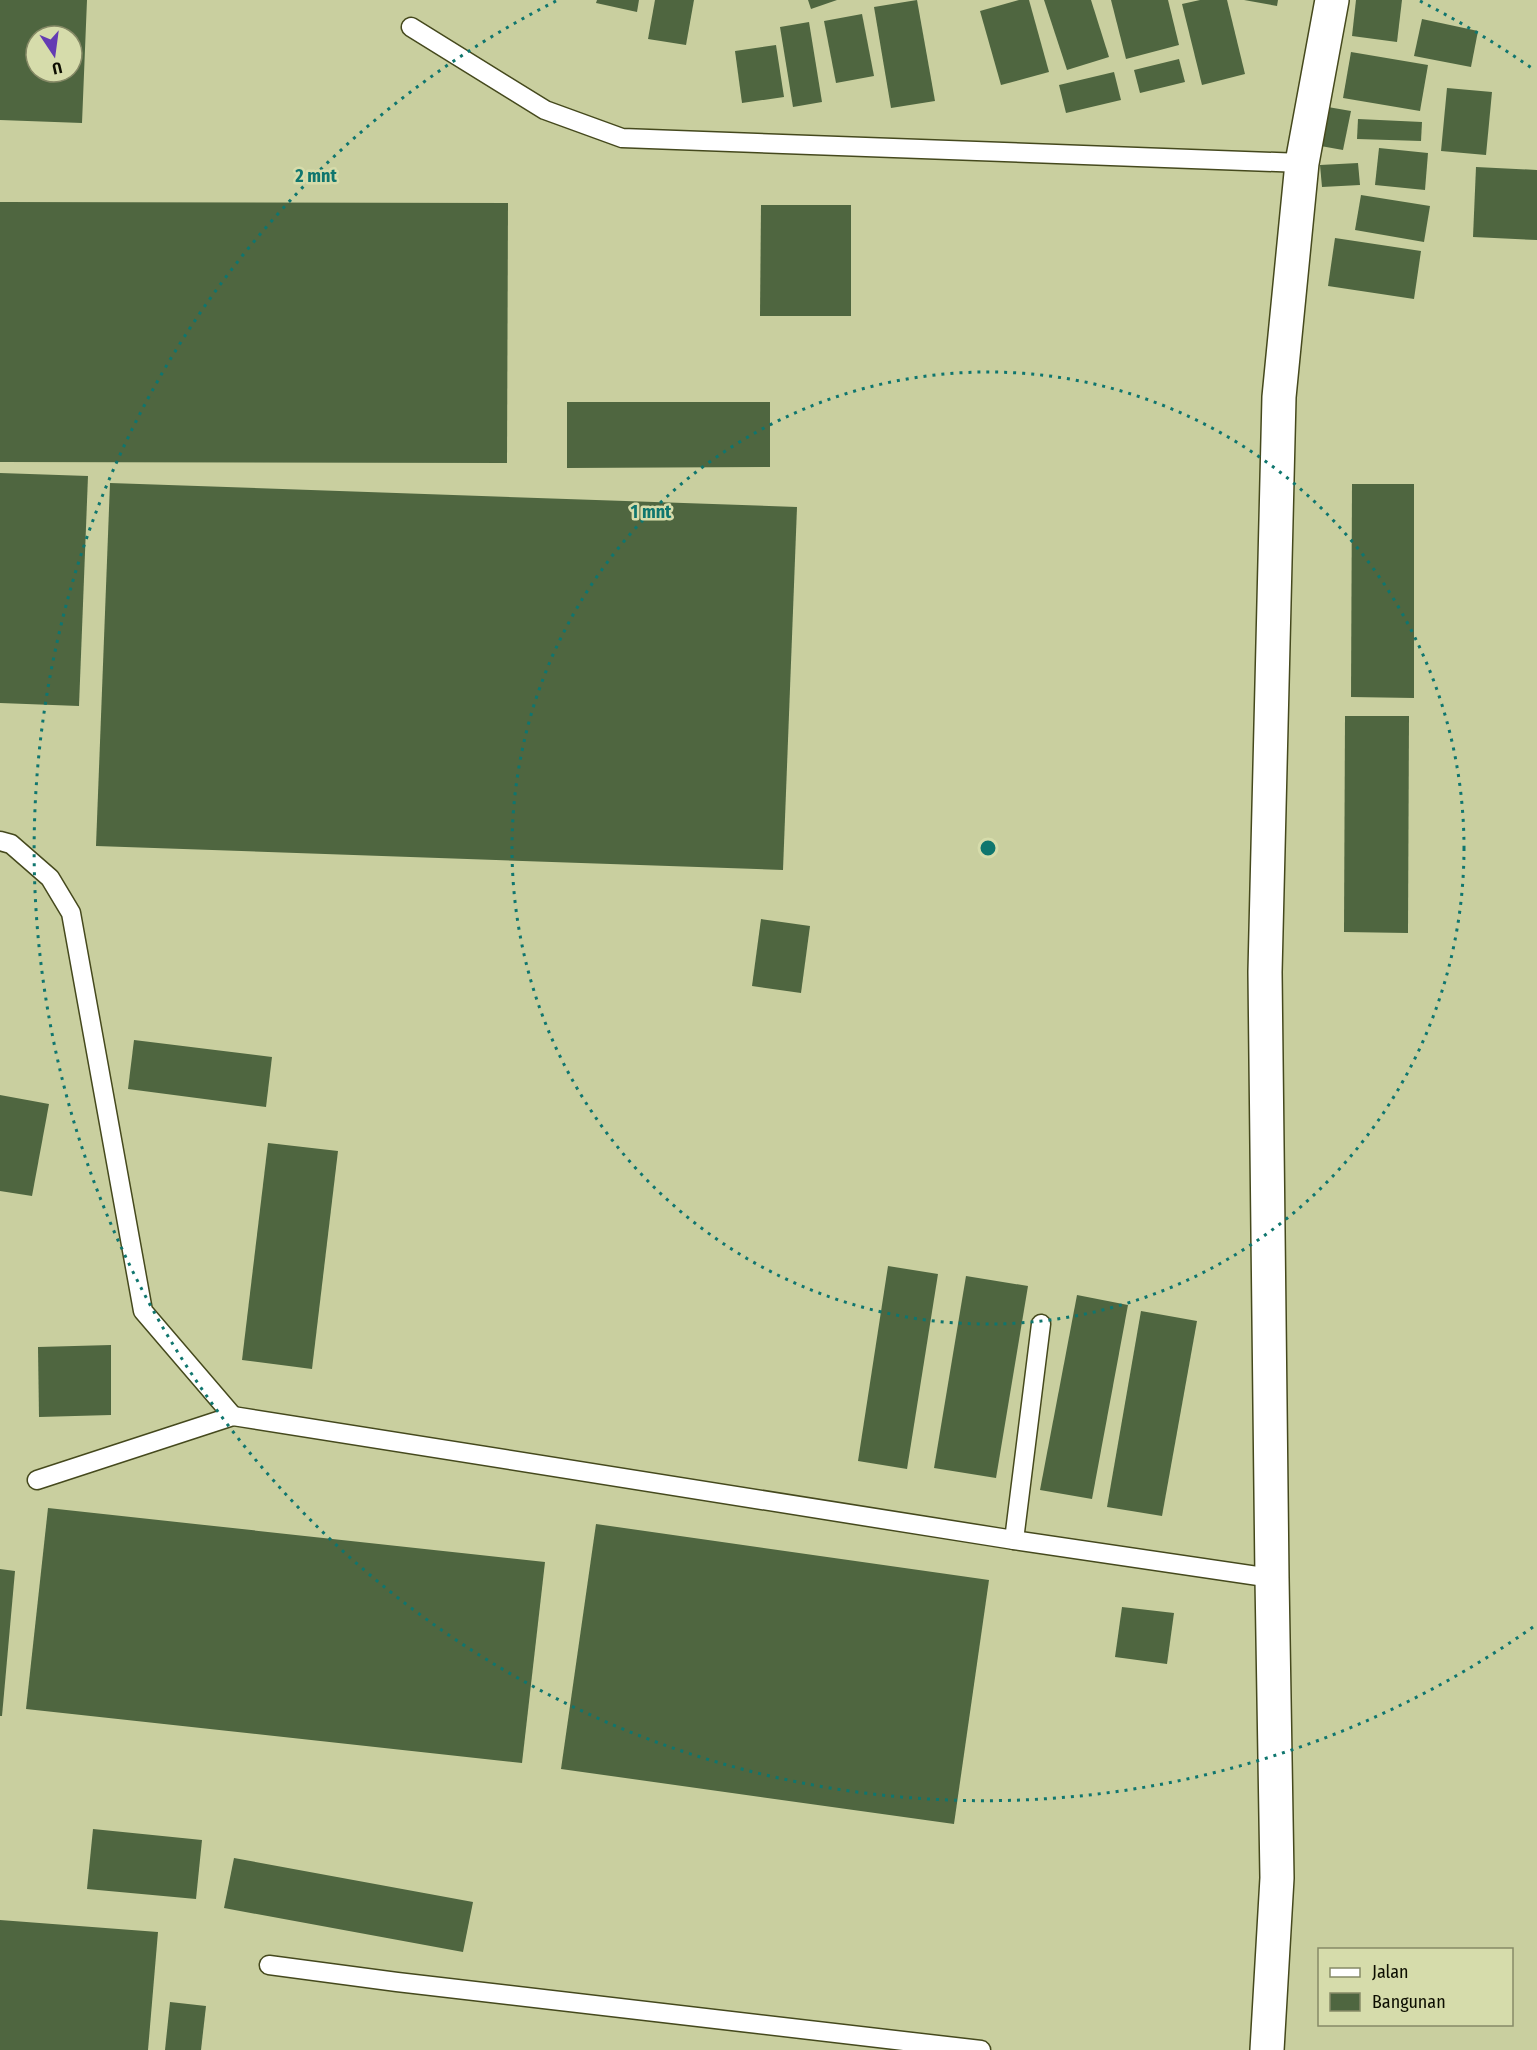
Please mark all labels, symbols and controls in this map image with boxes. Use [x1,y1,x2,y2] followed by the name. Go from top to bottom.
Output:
[24,24,84,84] north arrow
[51,58,64,78] text: U
[294,165,337,187] text: 2 mnt
[631,501,672,523] text: 1 mnt
[978,838,998,858] centre of rings
[1318,1948,1513,2026] legend
[1372,1961,1409,1983] text: Jalan
[1372,1991,1446,2013] text: Bangunan

